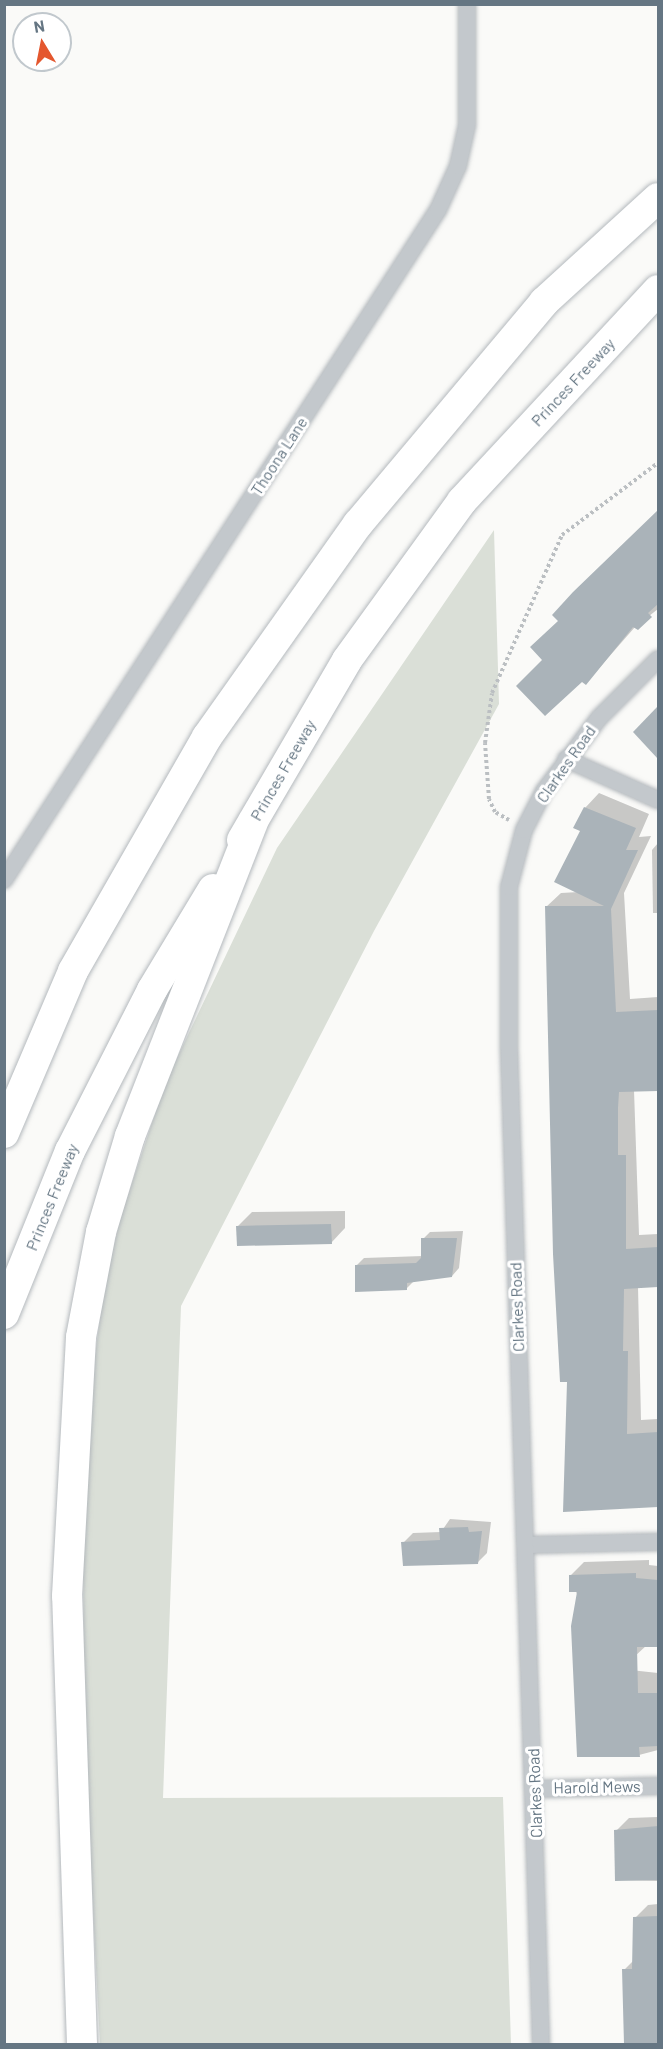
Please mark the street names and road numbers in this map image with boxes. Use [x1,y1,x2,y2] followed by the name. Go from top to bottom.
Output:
[527,334,619,430] street label: Princes Freeway
[247,413,311,499] street label: Thoona Lane
[246,716,320,824] street label: Princes Freeway
[532,722,600,806] street label: Clarkes Road
[22,1141,82,1253] street label: Princes Freeway
[506,1262,528,1352] street label: Clarkes Road
[524,1748,546,1838] street label: Clarkes Road
[553,1777,641,1797] street label: Harold Mews

